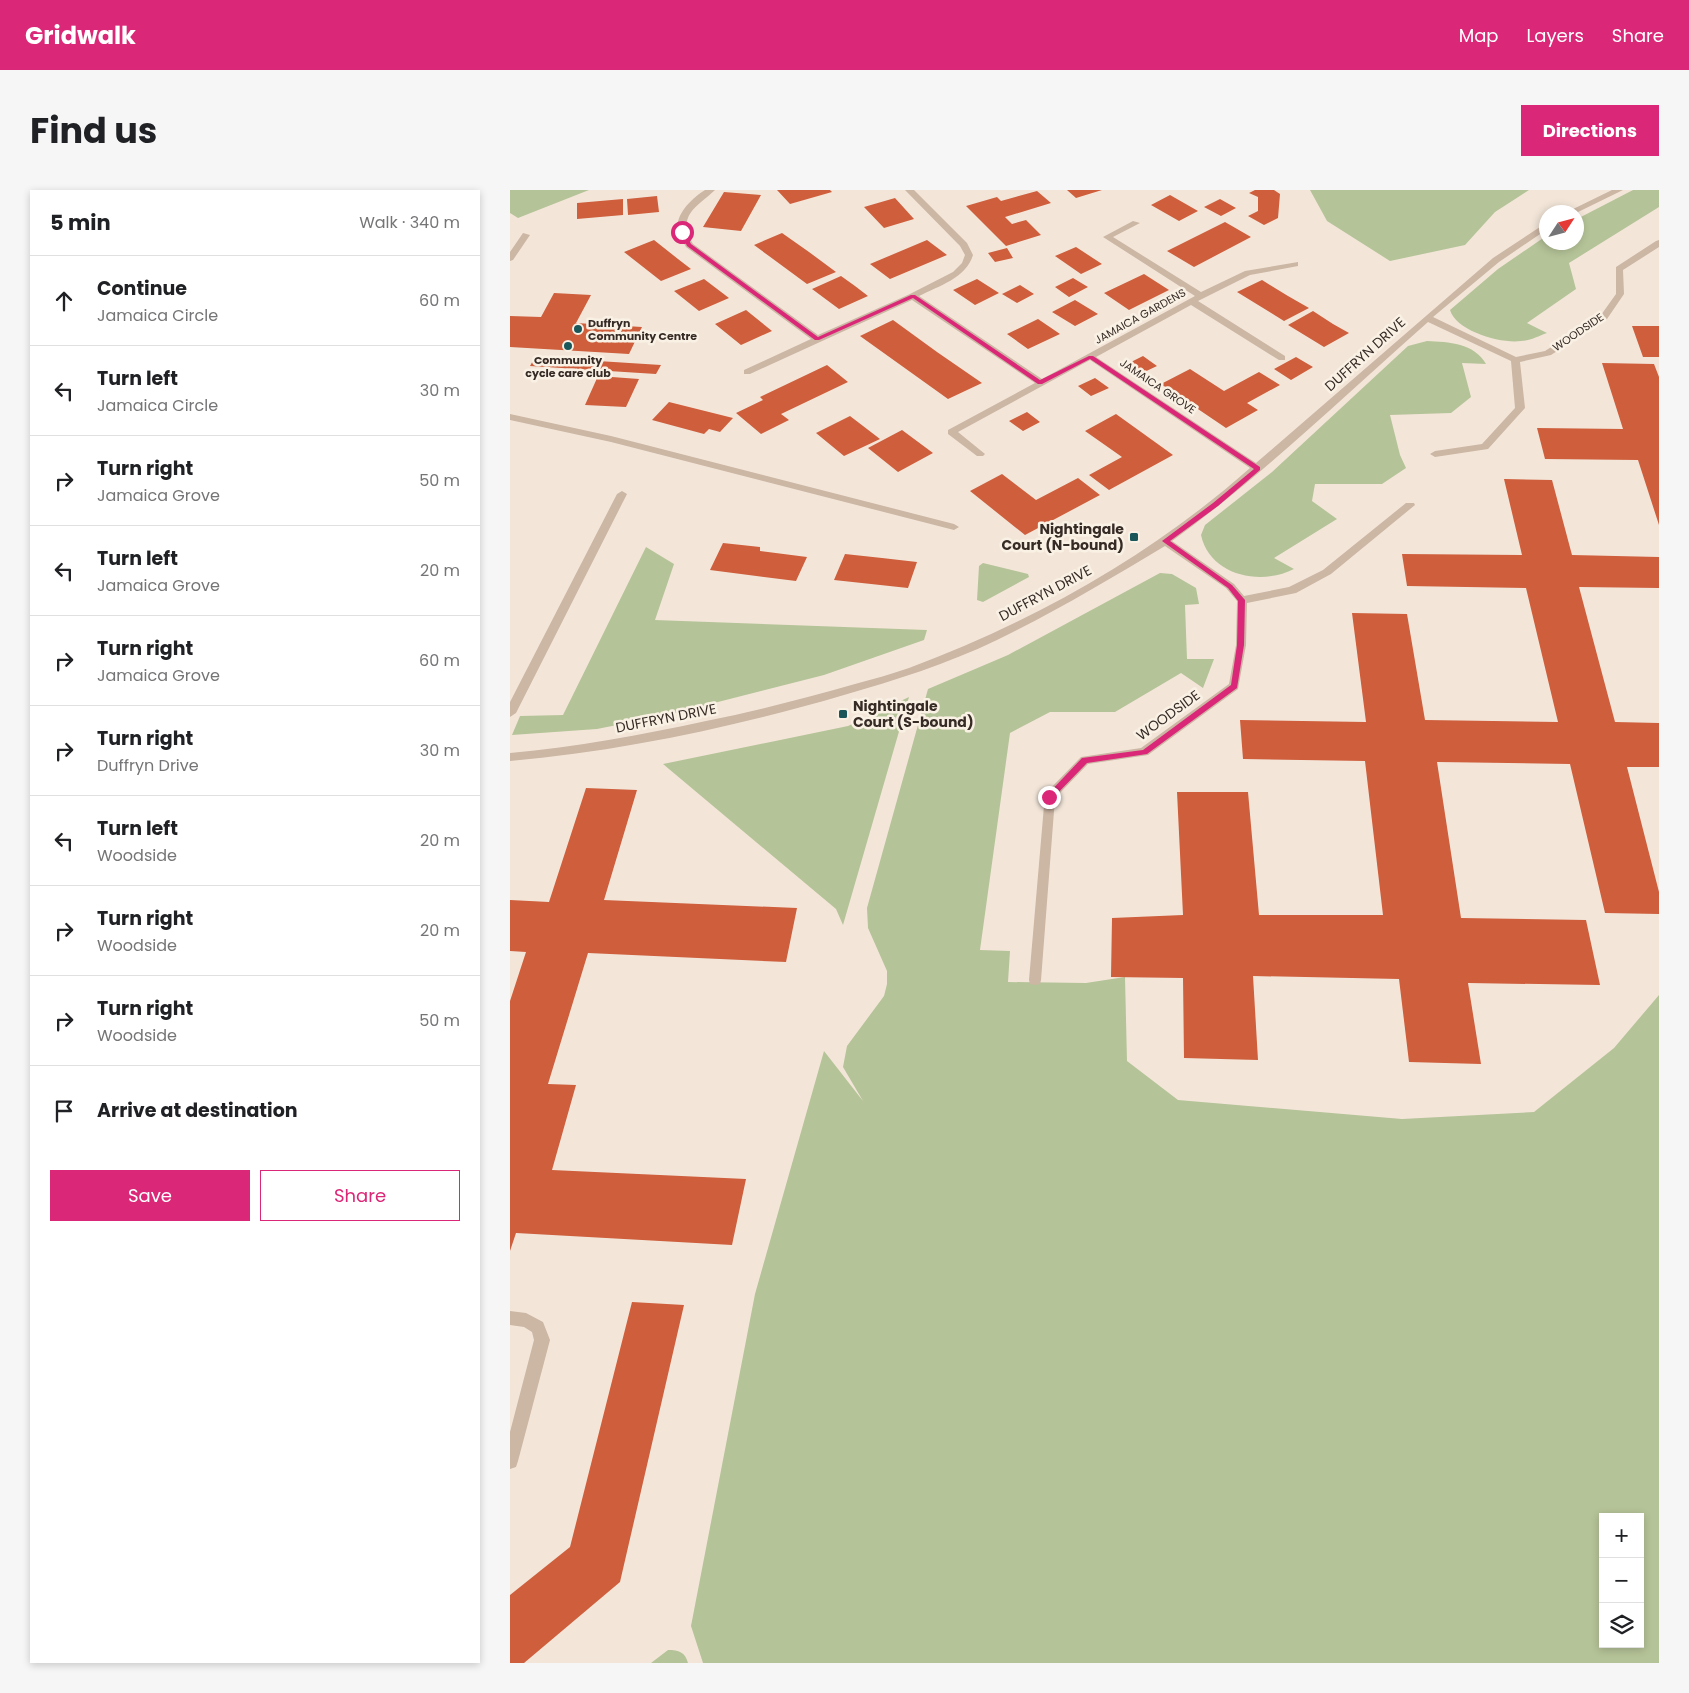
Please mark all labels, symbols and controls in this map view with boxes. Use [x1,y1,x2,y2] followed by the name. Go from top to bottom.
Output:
[25,19,136,52] text: Gridwalk
[1459,23,1499,48] text: Map
[1527,23,1584,48] text: Layers
[1612,23,1664,48] text: Share
[1521,105,1659,156] button: Directions
[30,106,157,155] text: Find us
[1539,205,1584,250] north arrow
[50,208,111,237] text: 5 min
[359,211,460,234] text: Walk · 340 m
[671,221,694,244] route start
[97,275,187,302] text: Continue
[1092,284,1188,348] street label: JAMAICA GARDENS
[50,287,78,315] icon: ahead
[419,289,460,312] text: 60 m
[97,304,218,327] text: Jamaica Circle
[1549,309,1607,355] street label: WOODSIDE
[1320,312,1410,396] street label: DUFFRYN DRIVE
[588,315,697,344] place label: Duffryn Community Centre
[572,323,584,335] marker: Duffryn Community Centre
[562,340,574,352] marker: Community cycle care club
[525,352,611,381] place label: Community cycle care club
[1117,355,1199,417] street label: JAMAICA GROVE
[97,365,178,392] text: Turn left
[50,377,78,405] icon: left
[420,379,460,402] text: 30 m
[97,394,218,417] text: Jamaica Circle
[97,455,193,482] text: Turn right
[50,467,78,495] icon: right
[419,469,460,492] text: 50 m
[97,484,220,507] text: Jamaica Grove
[1002,519,1124,555] place label: Nightingale Court (N-bound)
[1128,531,1140,543] marker: Nightingale Court (N-bound)
[97,545,178,572] text: Turn left
[50,557,78,585] icon: left
[420,559,460,582] text: 20 m
[995,560,1095,626] street label: DUFFRYN DRIVE
[97,574,220,597] text: Jamaica Grove
[97,635,193,662] text: Turn right
[50,647,78,675] icon: right
[419,649,460,672] text: 60 m
[97,664,220,687] text: Jamaica Grove
[1132,685,1204,745] street label: WOODSIDE
[853,696,974,732] place label: Nightingale Court (S-bound)
[614,698,718,738] street label: DUFFRYN DRIVE
[837,708,849,720] marker: Nightingale Court (S-bound)
[97,725,193,752] text: Turn right
[50,737,78,765] icon: right
[420,739,460,762] text: 30 m
[97,754,199,777] text: Duffryn Drive
[1038,786,1061,809] route end
[97,815,178,842] text: Turn left
[50,827,78,855] icon: left
[420,829,460,852] text: 20 m
[97,844,177,867] text: Woodside
[97,905,193,932] text: Turn right
[50,917,78,945] icon: right
[420,919,460,942] text: 20 m
[97,934,177,957] text: Woodside
[97,995,193,1022] text: Turn right
[50,1007,78,1035] icon: right
[419,1009,460,1032] text: 50 m
[97,1024,177,1047] text: Woodside
[50,1097,78,1125] icon: arrive
[97,1097,298,1124] text: Arrive at destination
[50,1170,250,1221] button: Save
[260,1170,460,1221] button: Share
[1599,1513,1644,1648] map controls
[1599,1513,1644,1558] button: +
[1599,1558,1644,1603] button: −
[1599,1603,1644,1648] button: layers

